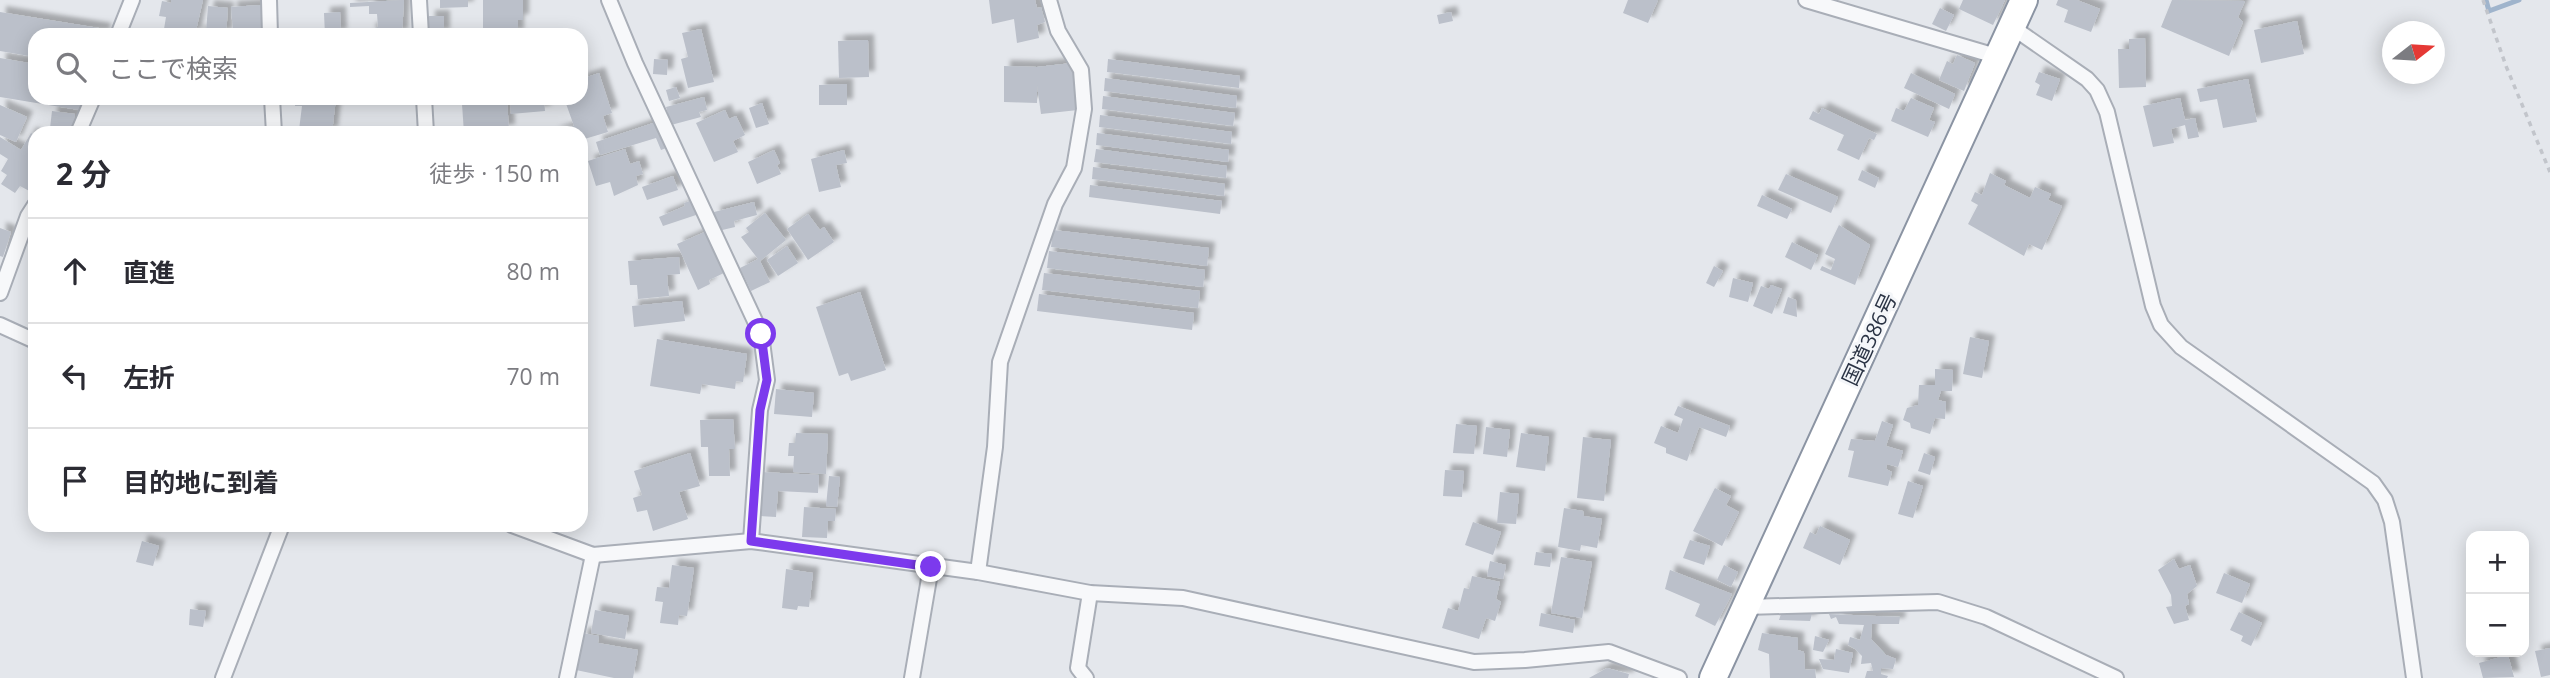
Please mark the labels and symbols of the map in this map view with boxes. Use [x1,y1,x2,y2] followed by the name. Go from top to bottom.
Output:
[2382,21,2445,84] north arrow
[1835,288,1903,390] street label: 国道386号
[745,318,776,349] route start
[915,551,946,582] route end

